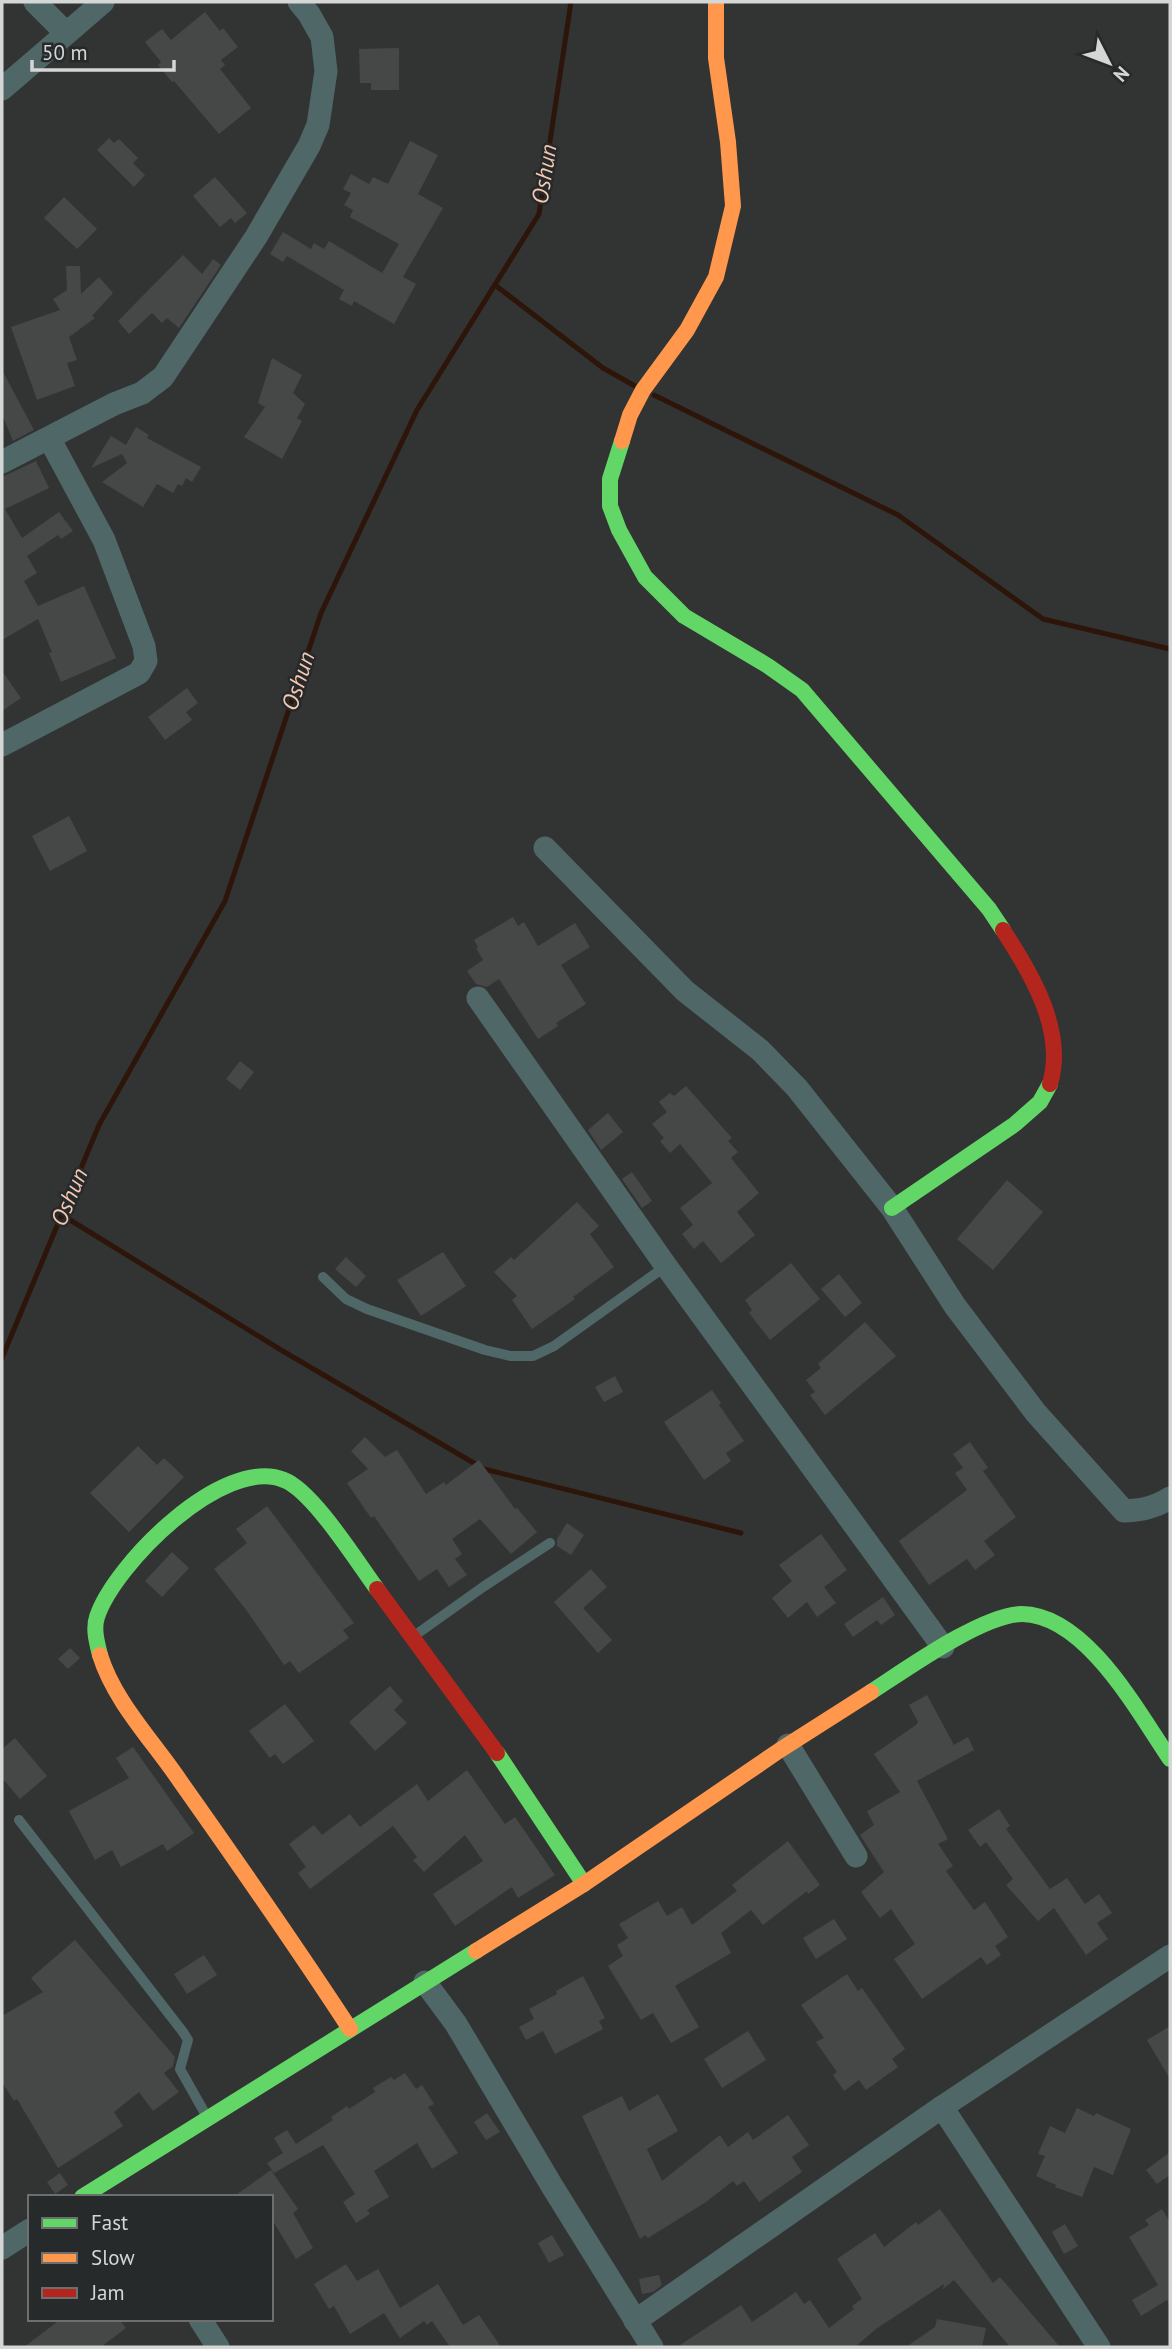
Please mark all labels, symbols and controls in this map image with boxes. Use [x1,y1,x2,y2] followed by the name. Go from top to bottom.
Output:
[32,28,173,72] scale bar
[1074,28,1144,98] north arrow
[42,39,88,66] text: 50 m
[1109,62,1135,87] text: N
[524,142,563,206] water label: Oshun
[274,648,321,714] water label: Oshun
[43,1163,94,1230] water label: Oshun
[28,2195,273,2321] legend
[91,2209,128,2236] text: Fast
[91,2244,135,2271] text: Slow
[90,2279,125,2306] text: Jam

